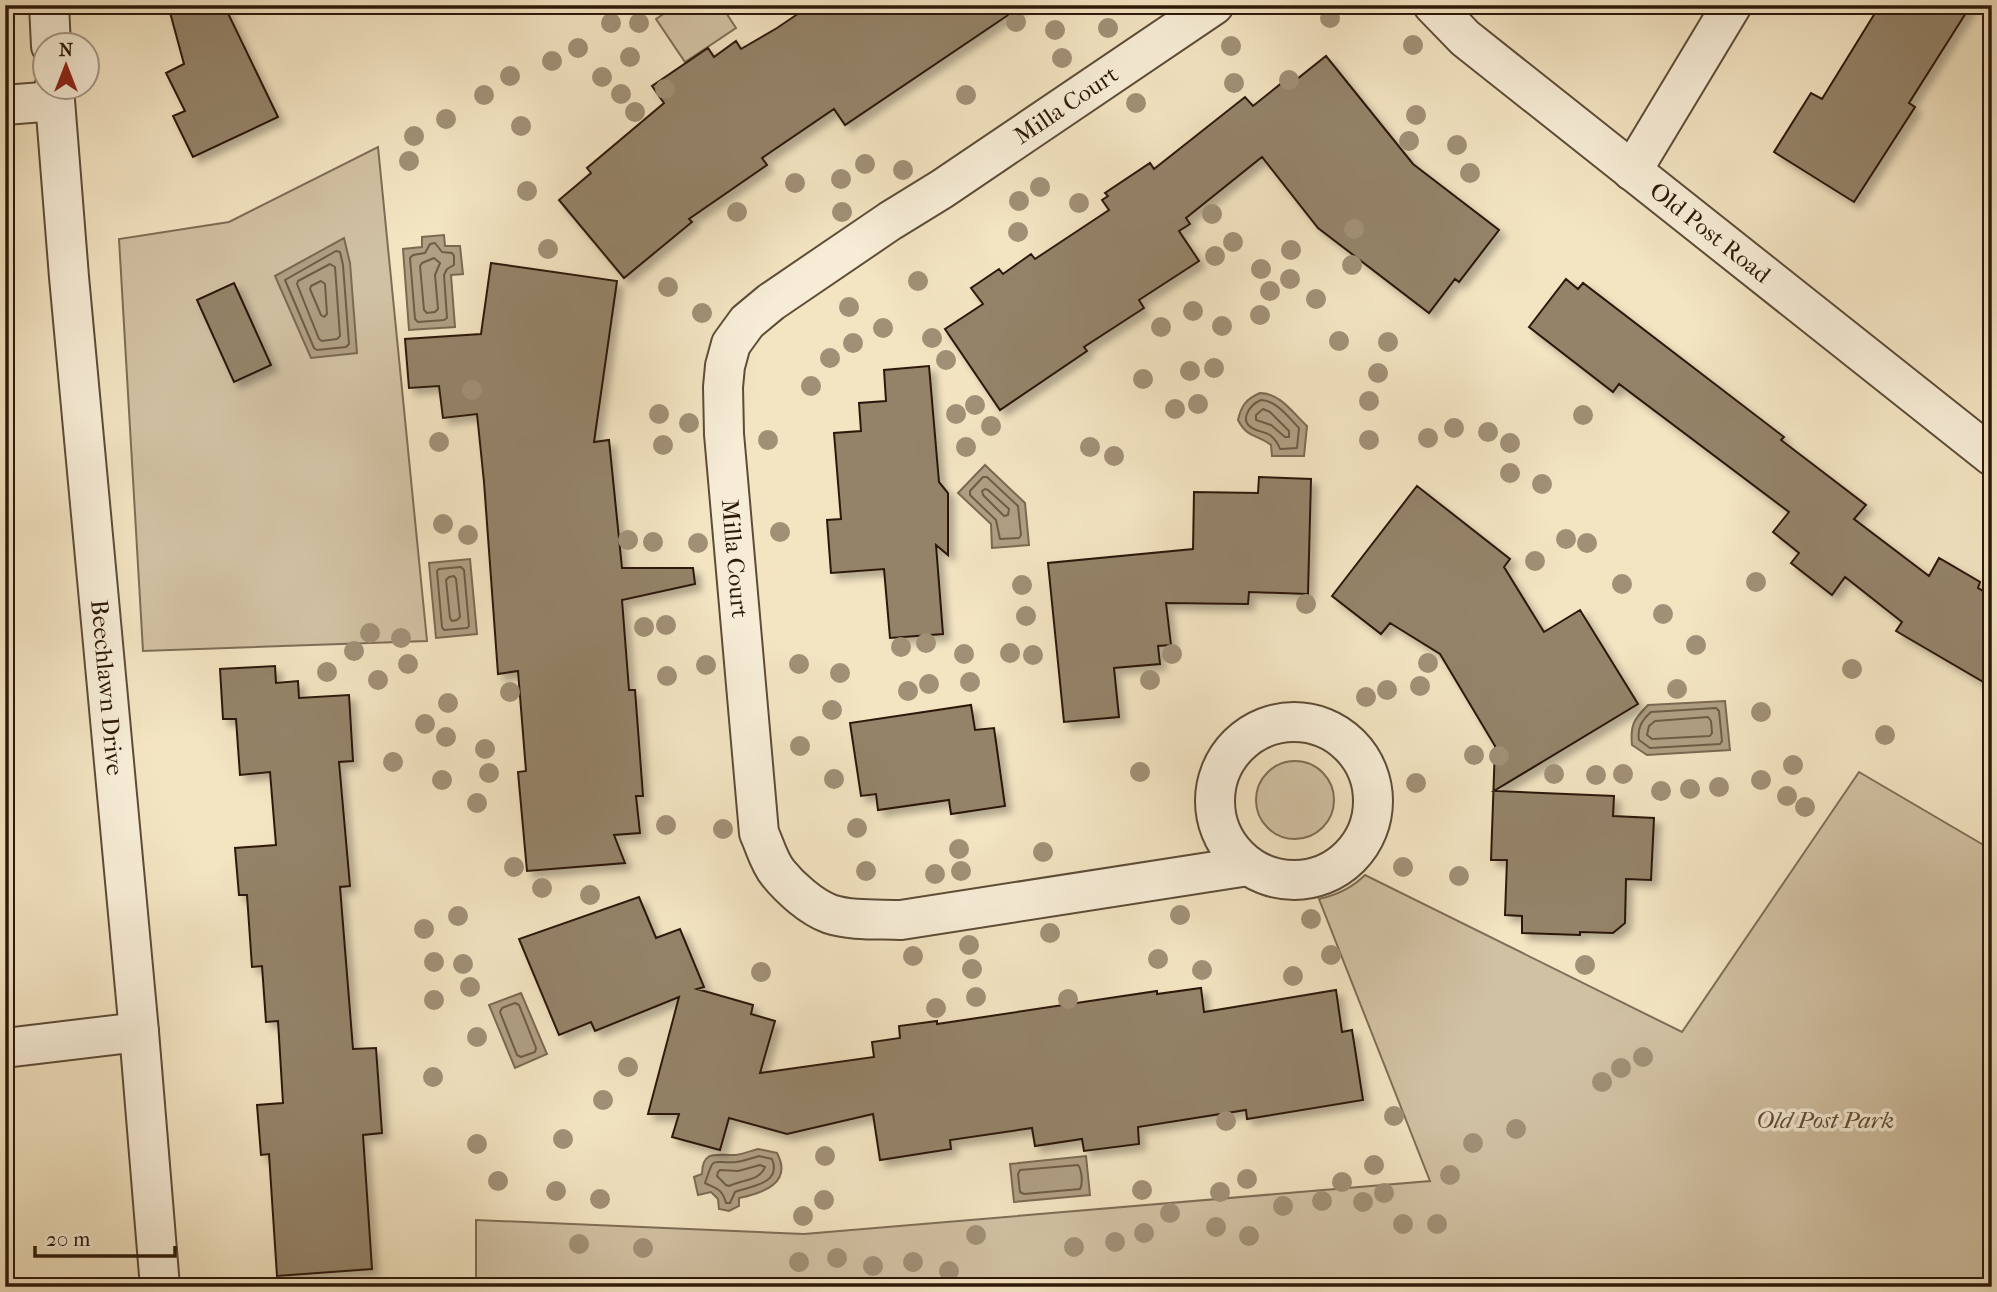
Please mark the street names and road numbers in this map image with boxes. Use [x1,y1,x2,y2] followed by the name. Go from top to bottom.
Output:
[1009,60,1124,150] street label: Milla Court
[1644,176,1777,289] street label: Old Post Road
[716,498,754,620] street label: Milla Court
[85,599,129,777] street label: Beechlawn Drive

